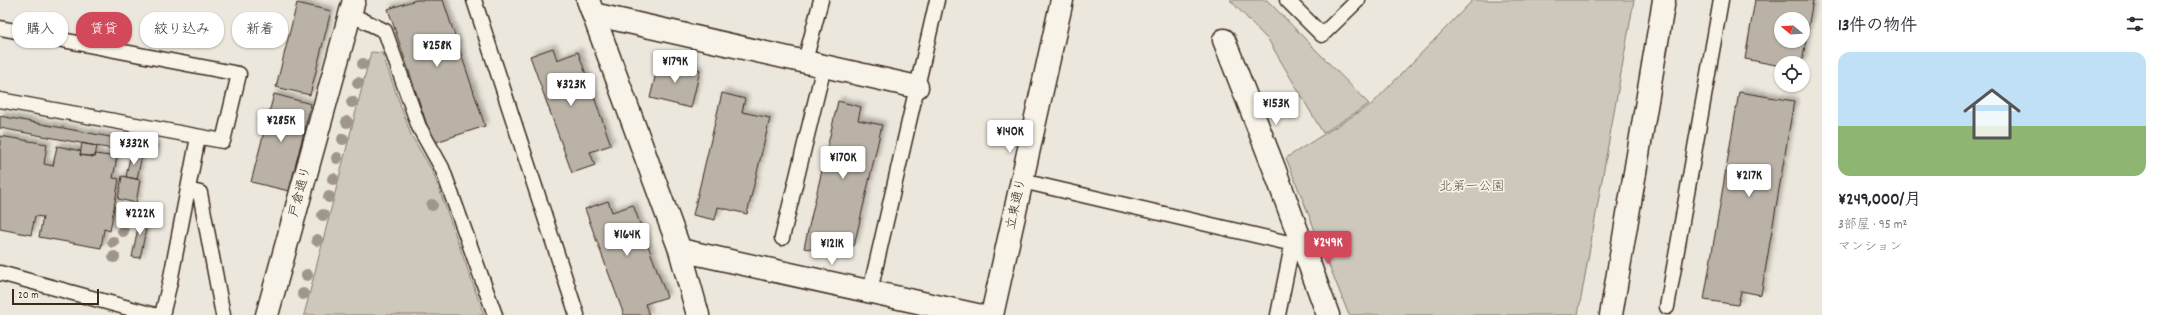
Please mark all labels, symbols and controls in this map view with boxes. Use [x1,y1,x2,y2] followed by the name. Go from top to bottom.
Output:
[12,12,68,48] chip: 購入
[76,12,132,48] chip: 賃貸
[140,12,224,48] chip: 絞り込み
[232,12,288,48] chip: 新着
[1774,12,1810,48] north arrow
[1774,12,1810,92] map controls
[2124,13,2146,35] icon: filters
[1838,15,1917,39] text: 13件の物件
[409,34,465,68] pin: ¥258K
[422,37,452,56] text: ¥258K
[647,50,703,84] pin: ¥179K
[662,53,688,72] text: ¥179K
[1774,56,1810,92] button: locate
[543,73,599,107] pin: ¥323K
[556,76,586,95] text: ¥323K
[1956,78,2028,150] icon: home
[1248,92,1304,126] pin: ¥153K
[1263,95,1289,114] text: ¥153K
[253,109,309,143] pin: ¥285K
[266,112,296,131] text: ¥285K
[982,120,1038,154] pin: ¥140K
[996,123,1024,142] text: ¥140K
[106,132,162,166] pin: ¥332K
[119,135,149,154] text: ¥332K
[815,146,871,180] pin: ¥170K
[829,149,857,168] text: ¥170K
[285,164,317,220] street label: 戸倉通り
[1721,164,1777,198] pin: ¥217K
[1736,167,1762,186] text: ¥217K
[1002,177,1032,231] street label: 立東通り
[1439,178,1505,197] park label: 北第一公園
[1838,189,1921,213] text: ¥249,000/月
[112,202,168,236] pin: ¥222K
[125,205,155,224] text: ¥222K
[1838,216,1907,235] text: 3部屋 · 95 m²
[599,223,655,257] pin: ¥164K
[614,226,640,245] text: ¥164K
[1300,231,1356,265] pin: ¥249K
[804,232,860,266] pin: ¥121K
[1313,234,1343,253] text: ¥249K
[820,235,844,254] text: ¥121K
[1838,238,1902,257] text: マンション
[12,287,99,306] scale bar
[18,288,39,304] text: 20 m

